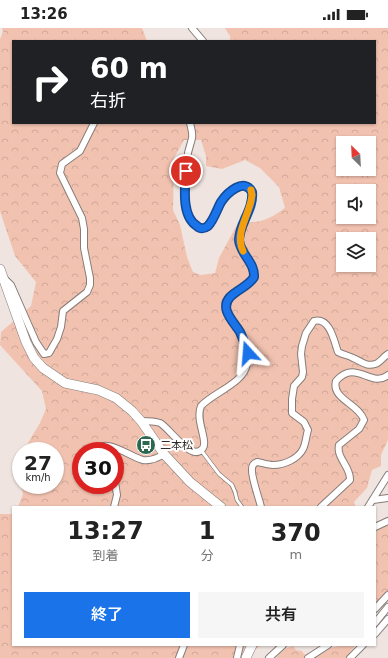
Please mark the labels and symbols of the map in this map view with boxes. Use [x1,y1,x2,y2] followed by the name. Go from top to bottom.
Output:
[336,136,376,176] north arrow
[169,154,203,188] pin
[227,332,269,374] position arrow
[135,434,157,456] bus stop icon: 二本松
[160,439,193,452] place label: 二本松
[72,442,124,494] speed limit sign: 30

